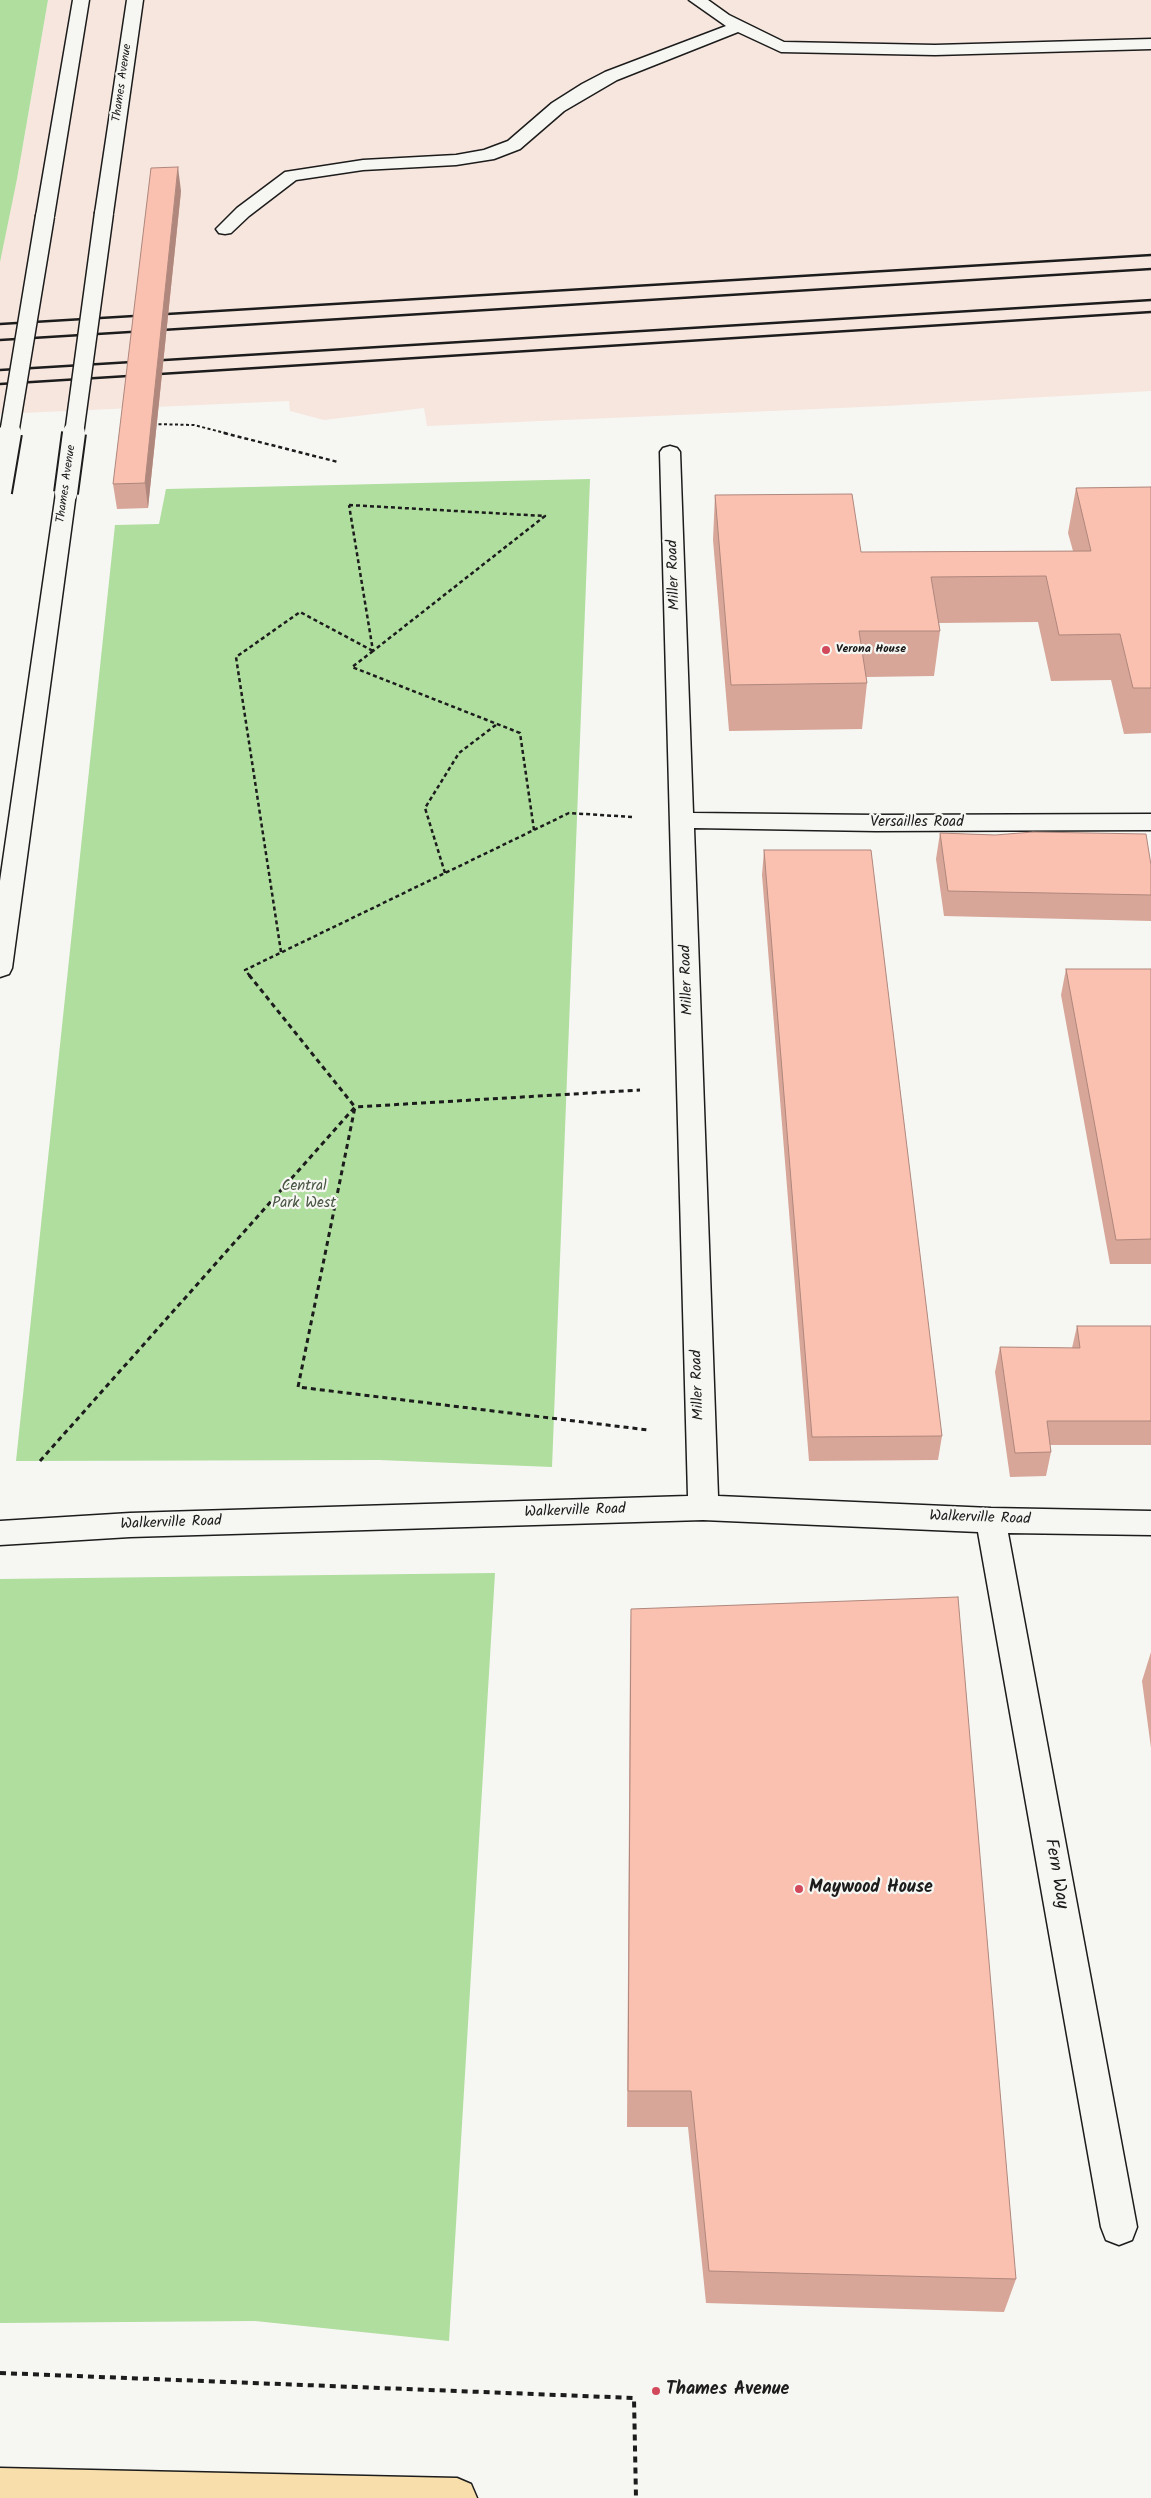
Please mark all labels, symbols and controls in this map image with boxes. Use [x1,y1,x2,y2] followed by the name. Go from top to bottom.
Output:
[110,43,136,123] street label: Thames Avenue
[54,444,80,524] street label: Thames Avenue
[665,539,685,611] street label: Miller Road
[836,643,906,657] place label: Verona House
[820,644,832,656] marker: Verona House
[870,814,964,832] street label: Versailles Road
[678,944,698,1016] street label: Miller Road
[272,1178,336,1213] park label: Central Park West
[689,1349,709,1421] street label: Miller Road
[524,1501,626,1523] street label: Walkerville Road
[929,1508,1031,1530] street label: Walkerville Road
[120,1513,222,1535] street label: Walkerville Road
[1038,1837,1072,1911] street label: Fern Way
[809,1878,933,1900] place label: Maywood House
[793,1883,805,1895] marker: Maywood House
[666,2380,789,2402] place label: Thames Avenue
[650,2385,662,2397] marker: Thames Avenue

